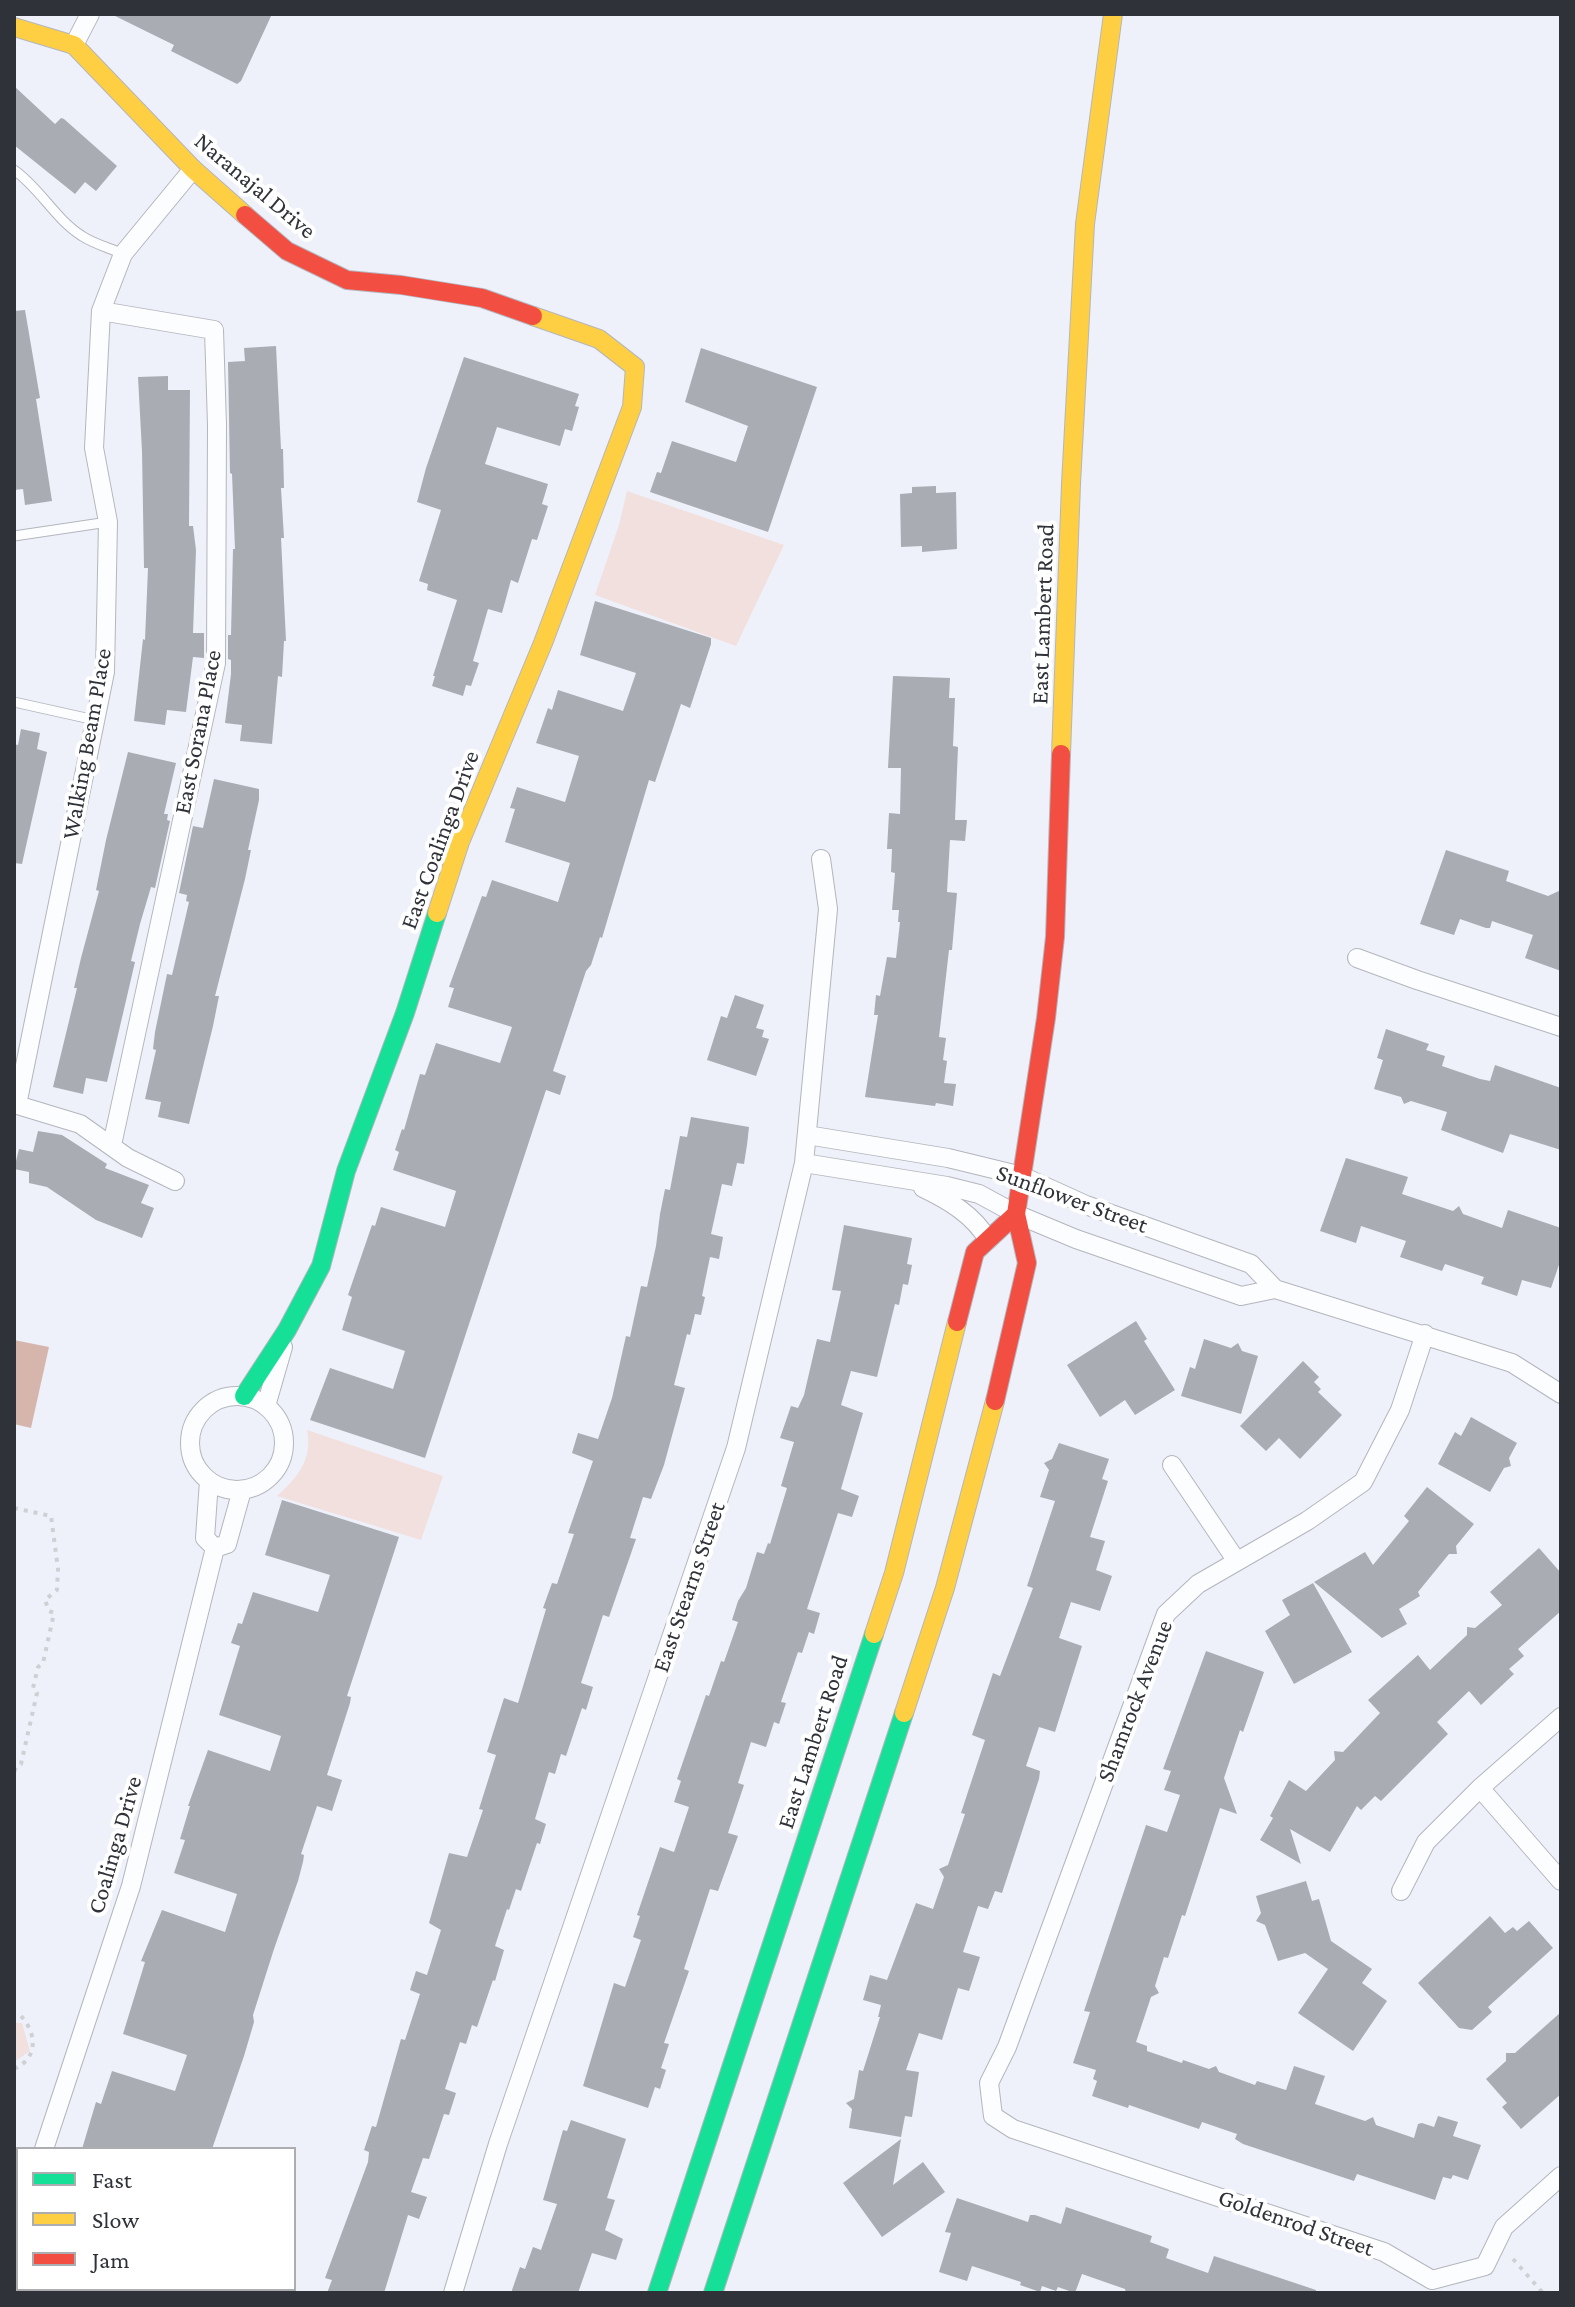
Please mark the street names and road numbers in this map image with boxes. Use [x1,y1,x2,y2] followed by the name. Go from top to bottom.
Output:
[188,127,322,245] street label: Naranajal Drive
[1025,523,1061,705] street label: East Lambert Road
[56,646,118,842] street label: Walking Beam Place
[168,647,228,817] street label: East Sorana Place
[394,747,486,933] street label: East Coalinga Drive
[992,1158,1152,1240] street label: Sunflower Street
[646,1498,732,1676] street label: East Stearns Street
[1091,1616,1179,1786] street label: Shamrock Avenue
[771,1652,855,1832] street label: East Lambert Road
[82,1773,148,1917] street label: Coalinga Drive
[1214,2183,1378,2263] street label: Goldenrod Street

